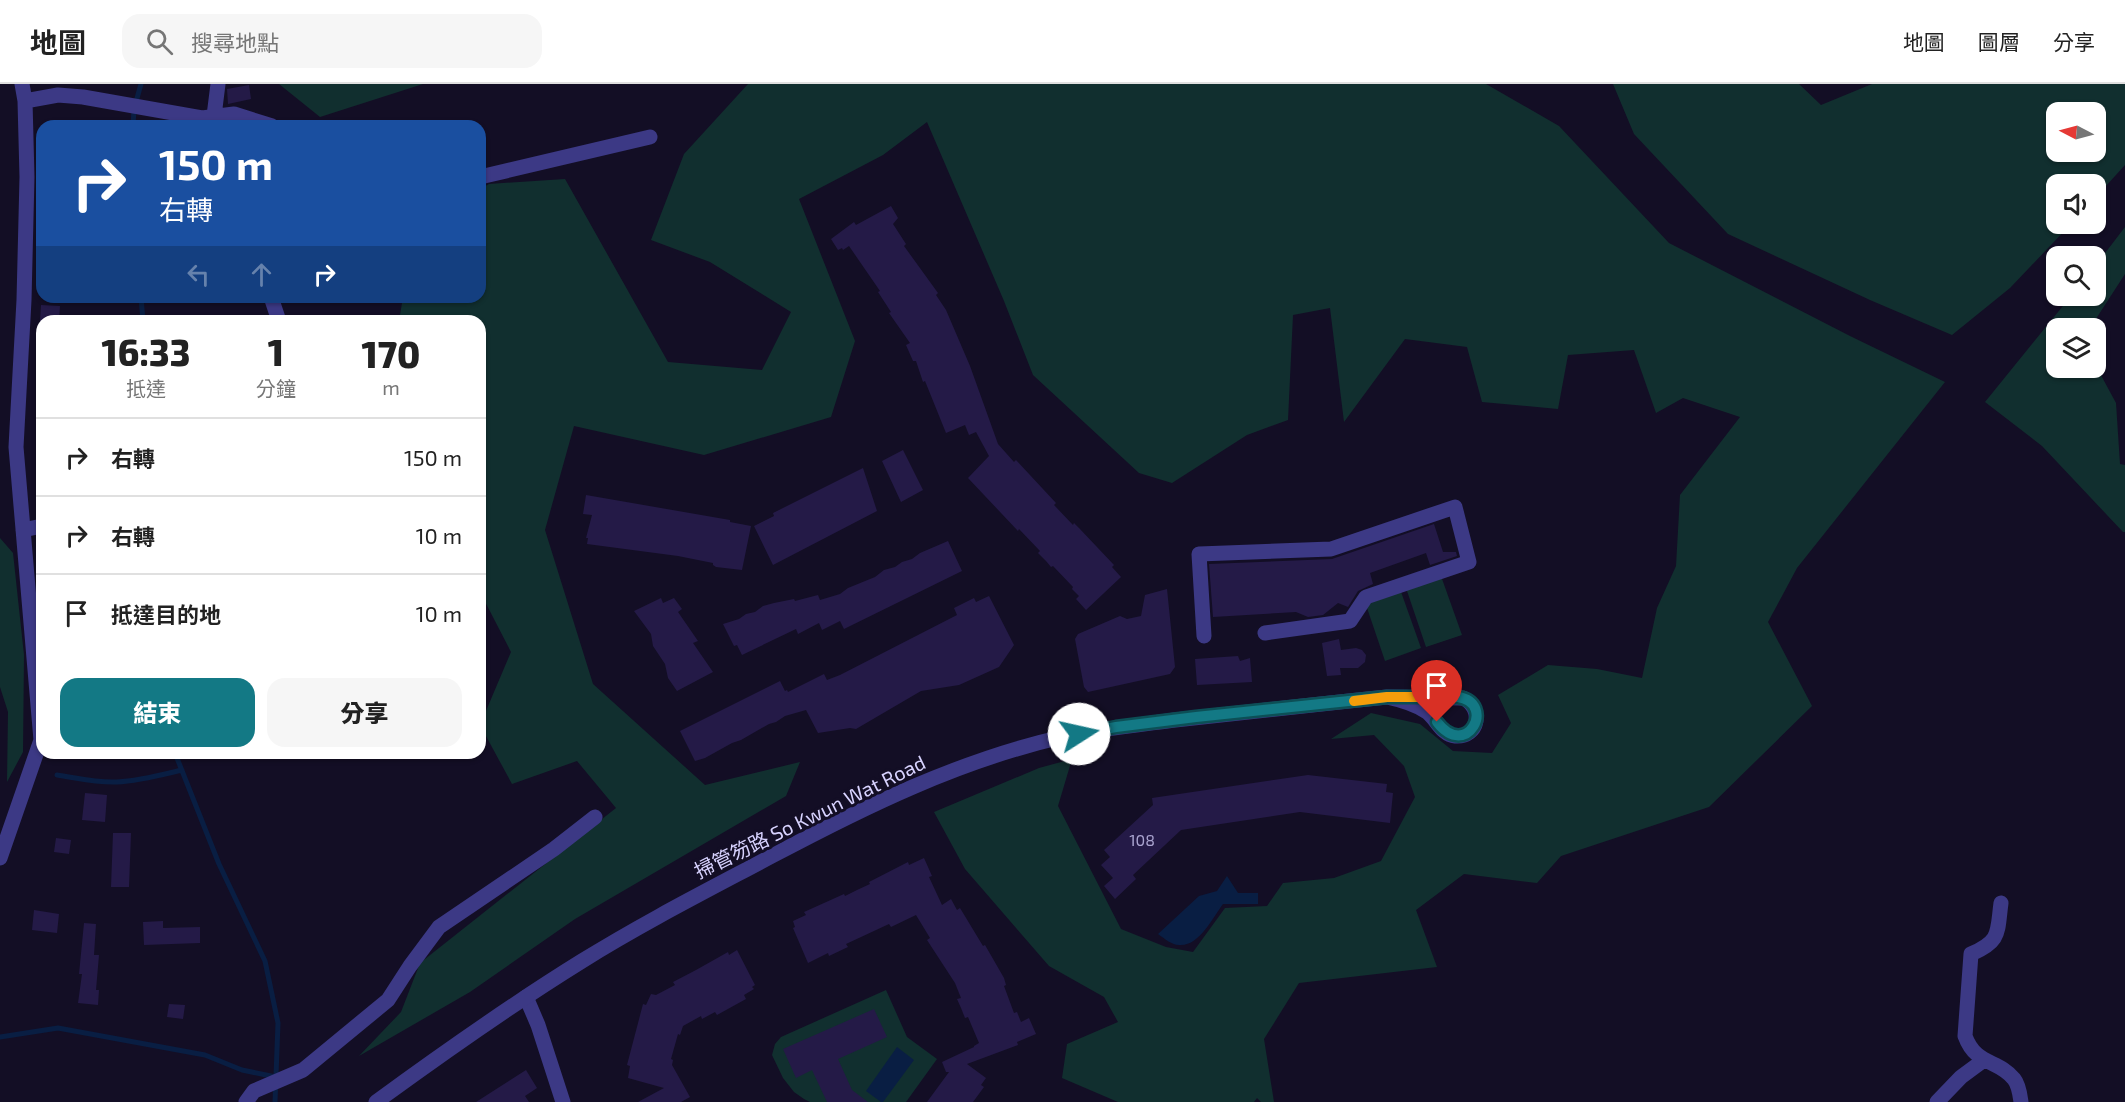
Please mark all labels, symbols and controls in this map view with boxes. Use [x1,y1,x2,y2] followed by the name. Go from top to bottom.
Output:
[122,14,542,68] search box
[30,25,86,59] text: 地圖
[143,25,176,58] icon: search
[191,29,279,55] text: 搜尋地點
[1903,29,1945,54] text: 地圖
[1978,29,2020,54] text: 圖層
[2053,29,2095,54] text: 分享
[2046,102,2106,162] north arrow
[2046,102,2106,378] map controls
[159,138,273,188] text: 150 m
[60,144,138,222] icon: right
[2046,174,2106,234] button: sound
[159,193,213,225] text: 右轉
[2046,246,2106,306] button: search
[182,258,215,291] icon: left
[245,258,278,291] icon: ahead
[308,258,341,291] icon: right
[2046,318,2106,378] button: layers
[102,330,190,373] text: 16:33
[268,330,284,373] text: 1
[362,332,420,375] text: 170
[382,375,400,399] text: m
[126,376,166,400] text: 抵達
[256,376,296,400] text: 分鐘
[60,441,93,474] icon: right
[404,444,462,470] text: 150 m
[111,445,155,471] text: 右轉
[60,519,93,552] icon: right
[416,522,462,548] text: 10 m
[111,523,155,549] text: 右轉
[60,597,93,630] icon: arrive
[416,600,462,626] text: 10 m
[111,601,221,627] text: 抵達目的地
[1411,660,1462,722] pin
[1420,669,1453,702] icon: arrive
[60,678,255,747] button: 結束
[267,678,462,747] button: 分享
[1047,702,1111,766] position arrow
[690,750,929,883] street label: 掃管笏路 So Kwun Wat Road
[1129,830,1155,849] house number: 108

